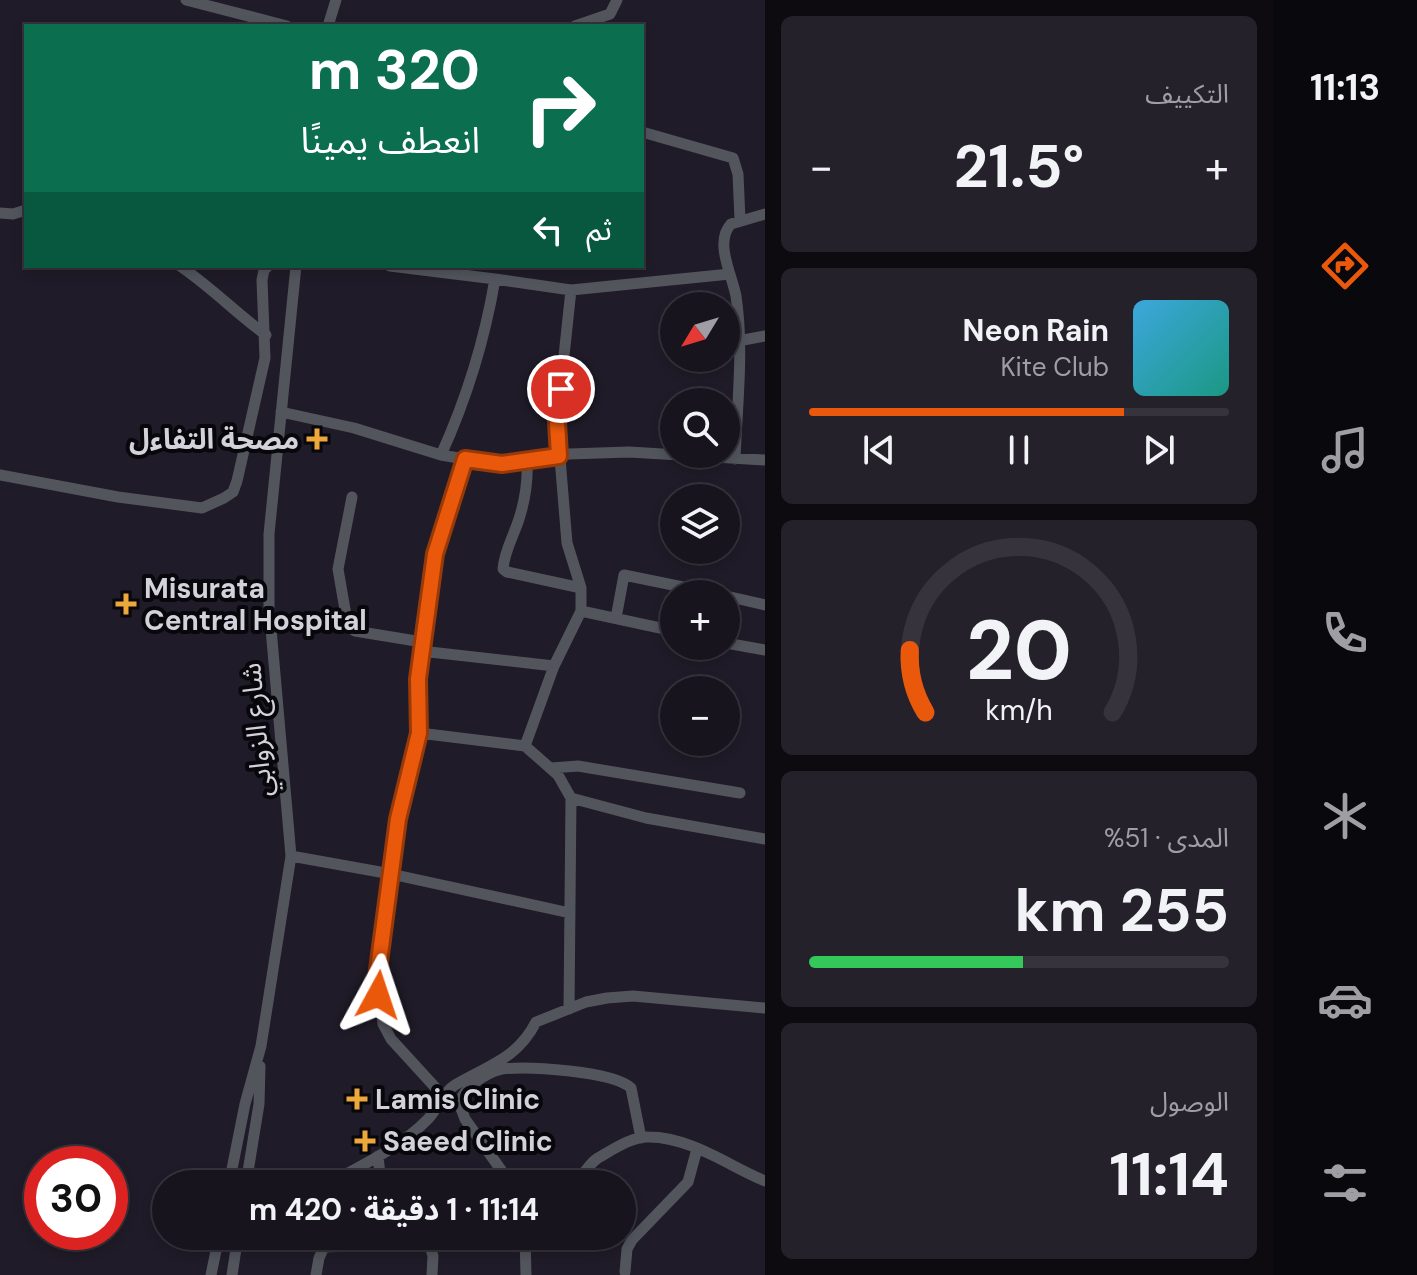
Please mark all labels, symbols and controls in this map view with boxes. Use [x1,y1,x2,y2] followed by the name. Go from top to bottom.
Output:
[309,33,480,106] text: 320 m
[508,56,612,160] icon: right
[1310,64,1380,111] text: 11:13
[1145,77,1229,111] text: التكييف
[301,117,480,164] text: انعطف يمينًا
[954,127,1084,206] text: 21.5°
[809,138,833,196] text: −
[1205,138,1229,196] text: +
[526,208,570,252] icon: left
[586,210,612,249] text: ثم
[1317,238,1373,294] icon: directions
[660,292,740,372] north arrow
[660,292,740,756] map controls
[963,311,1109,350] text: Neon Rain
[1000,350,1109,384] text: Kite Club
[527,355,595,423] pin
[539,367,583,411] icon: arrive
[660,388,740,468] button: search
[129,421,299,458] place label: مصحة التفاءل
[1317,422,1373,478] icon: music
[306,428,328,450] marker: مصحة التفاءل
[857,428,901,472] icon: previous
[997,428,1041,472] icon: pause
[1137,428,1181,472] icon: next
[660,484,740,564] button: layers
[144,570,367,639] place label: Misurata Central Hospital
[660,580,740,660] button: +
[115,593,137,615] marker: Misurata Central Hospital
[966,596,1072,705] text: 20
[1317,605,1373,661] icon: phone
[232,661,283,799] street label: شارع الزوابي
[660,676,740,756] button: −
[985,693,1053,730] text: km/h
[1317,788,1373,844] icon: climate
[1104,821,1229,855] text: المدى · 51%
[1014,871,1229,950] text: 255 km
[336,953,420,1037] position arrow
[1317,972,1373,1028] icon: car
[375,1081,540,1118] place label: Lamis Clinic
[1150,1085,1229,1119] text: الوصول
[346,1088,368,1110] marker: Lamis Clinic
[383,1123,553,1160] place label: Saeed Clinic
[354,1130,376,1152] marker: Saeed Clinic
[1109,1135,1229,1214] text: 11:14
[24,1146,128,1250] speed limit sign: 30
[1317,1155,1373,1211] icon: filters
[249,1190,539,1229] text: 11:14 · 1 دقيقة · 420 m

